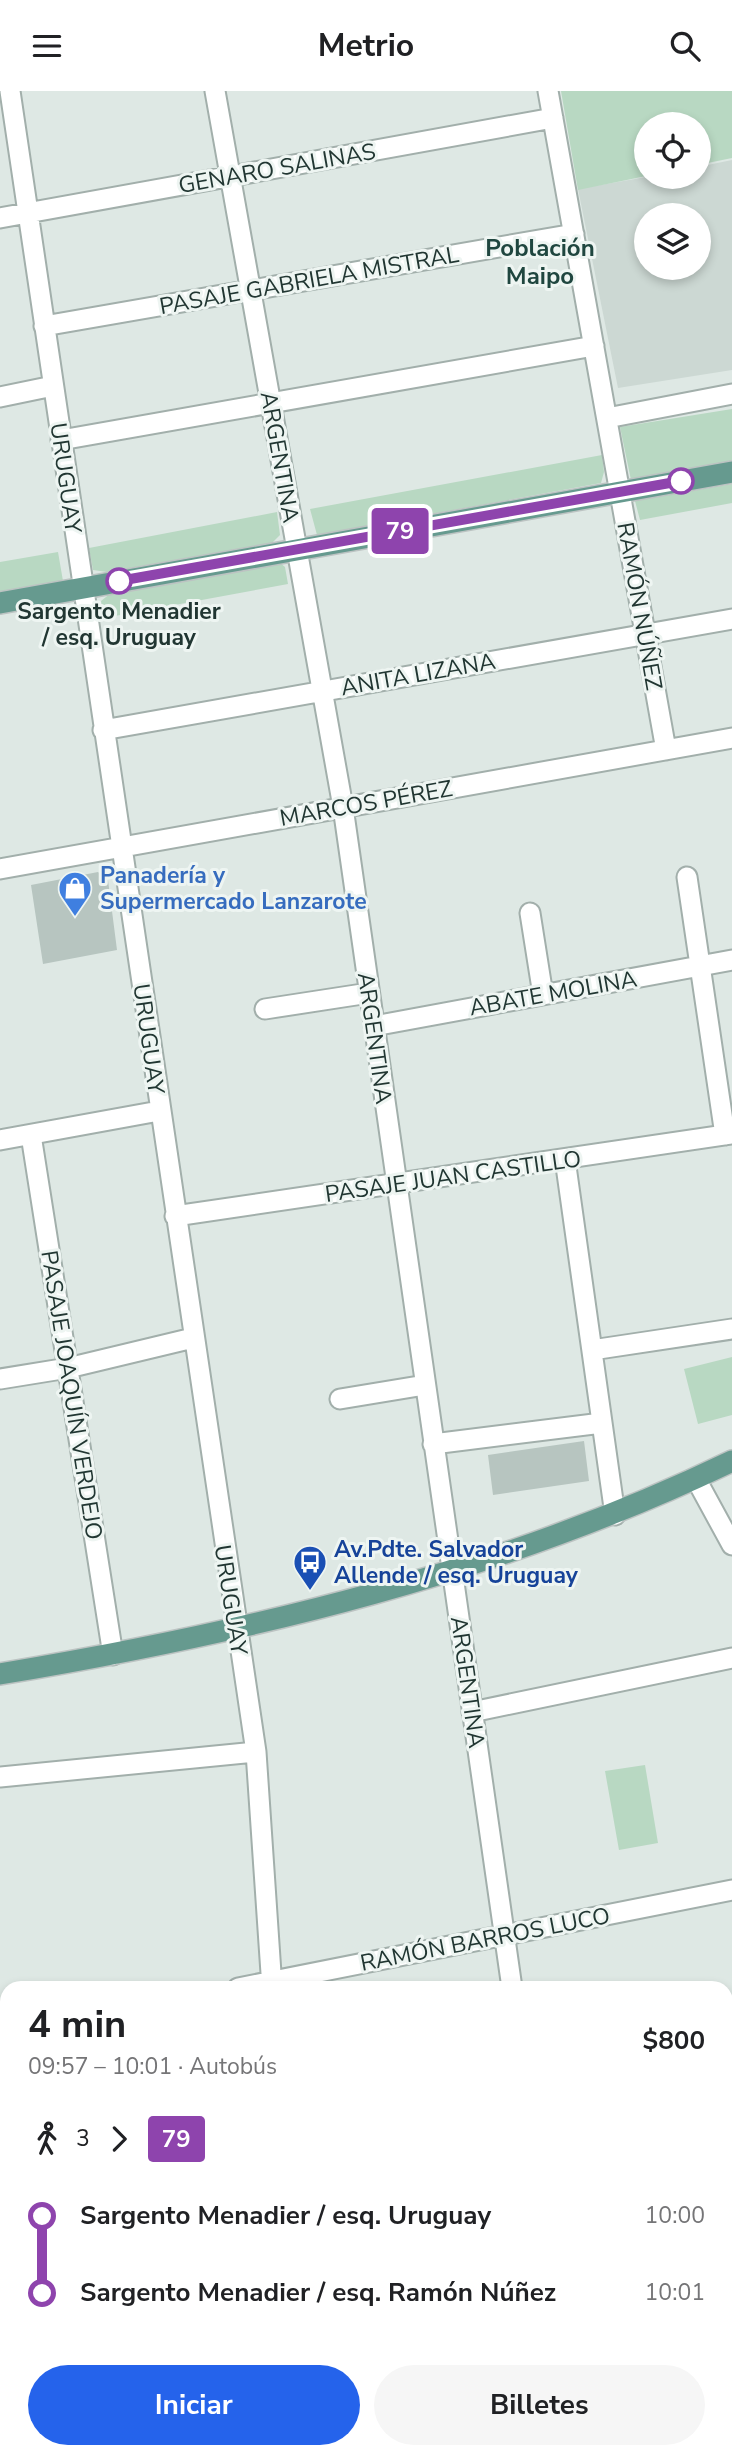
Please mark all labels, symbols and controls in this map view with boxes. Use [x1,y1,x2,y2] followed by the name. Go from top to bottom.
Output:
[318,24,414,67] text: Metrio
[28,27,66,65] icon: menu
[666,27,704,65] icon: search
[634,112,711,280] map controls
[634,112,711,189] button: locate
[176,136,378,201] street label: GENARO SALINAS
[634,203,711,280] button: layers
[485,232,595,292] district label: Población Maipo
[157,239,462,322] street label: PASAJE GABRIELA MISTRAL
[253,389,306,525] street label: ARGENTINA
[42,421,89,536] street label: URUGUAY
[668,468,694,494] unlabelled marker
[368,508,432,554] line badge: 79
[386,515,414,547] text: 79
[609,520,670,693] street label: RAMÓN NÚÑEZ
[106,568,132,594] marker: Sargento Menadier / esq. Uruguay
[17,596,221,653] place label: Sargento Menadier / esq. Uruguay
[338,646,498,703] street label: ANITA LIZANA
[277,773,455,834] street label: MARCOS PÉREZ
[100,860,367,917] place label: Panadería y Supermercado Lanzarote
[56,869,94,918] shop icon: Panadería y Supermercado Lanzarote
[467,963,640,1023] street label: ABATE MOLINA
[350,970,399,1106] street label: ARGENTINA
[125,982,172,1097] street label: URUGUAY
[323,1143,583,1210] street label: PASAJE JUAN CASTILLO
[33,1248,110,1542] street label: PASAJE JOAQUÍN VERDEJO
[334,1534,579,1591] place label: Av.Pdte. Salvador Allende / esq. Uruguay
[207,1543,255,1658] street label: URUGUAY
[291,1543,329,1592] bus stop icon: Av.Pdte. Salvador Allende / esq. Uruguay
[443,1614,492,1750] street label: ARGENTINA
[358,1900,613,1979] street label: RAMÓN BARROS LUCO
[28,1999,126,2050] text: 4 min
[643,2023,705,2058] text: $800
[28,2051,277,2082] text: 09:57 – 10:01 · Autobús
[28,2120,66,2158] icon: walk
[100,2120,138,2158] icon: forward
[76,2123,90,2154] text: 3
[162,2123,191,2155] text: 79
[80,2198,491,2233] text: Sargento Menadier / esq. Uruguay
[645,2200,705,2231] text: 10:00
[80,2275,556,2310] text: Sargento Menadier / esq. Ramón Núñez
[645,2277,705,2308] text: 10:01
[28,2365,360,2445] button: Iniciar
[374,2365,705,2445] button: Billetes

